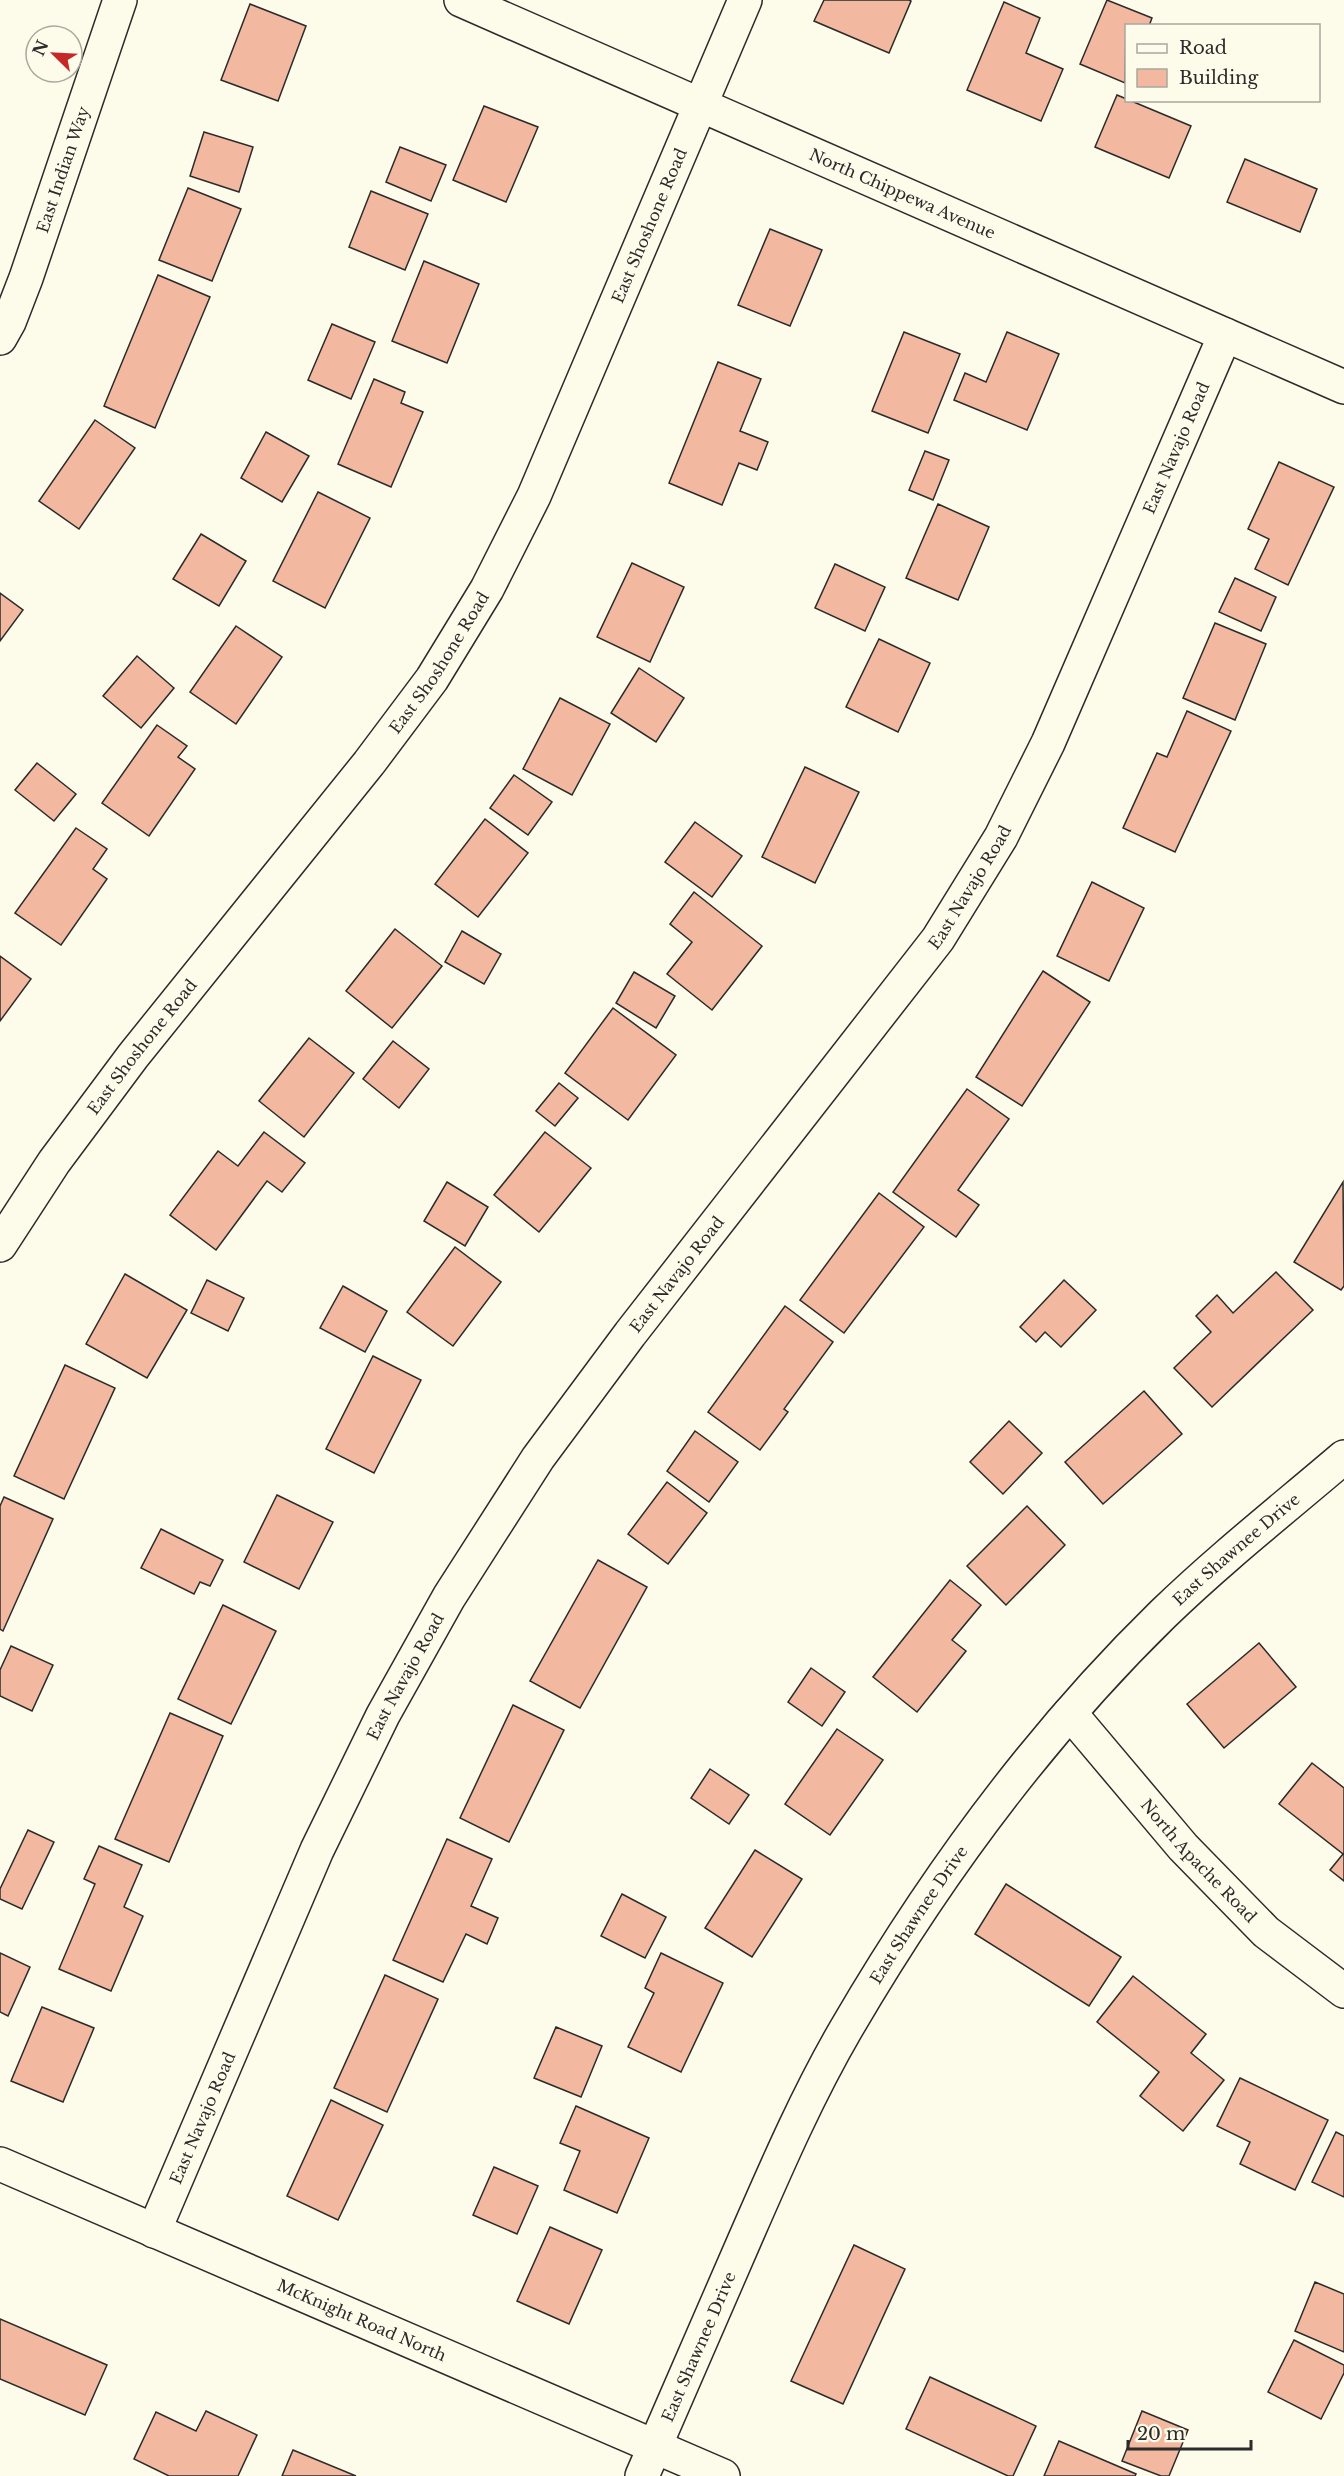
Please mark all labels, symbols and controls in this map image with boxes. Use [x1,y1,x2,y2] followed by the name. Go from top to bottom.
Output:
[24,24,84,84] north arrow
[1125,24,1320,102] legend
[28,37,52,59] text: N
[1179,37,1227,59] text: Road
[1179,67,1258,89] text: Building
[32,103,94,235] street label: East Indian Way
[806,144,998,243] street label: North Chippewa Avenue
[607,145,691,306] street label: East Shoshone Road
[1139,379,1214,517] street label: East Navajo Road
[385,588,493,738] street label: East Shoshone Road
[924,822,1015,953] street label: East Navajo Road
[83,975,201,1118] street label: East Shoshone Road
[625,1212,728,1336] street label: East Navajo Road
[1168,1489,1304,1610] street label: East Shawnee Drive
[362,1609,448,1743] street label: East Navajo Road
[1137,1795,1261,1927] street label: North Apache Road
[865,1842,972,1987] street label: East Shawnee Drive
[165,2049,240,2187] street label: East Navajo Road
[657,2269,740,2425] street label: East Shawnee Drive
[274,2275,449,2365] street label: McKnight Road North
[1128,2413,1251,2451] scale bar
[1137,2423,1185,2445] text: 20 m

